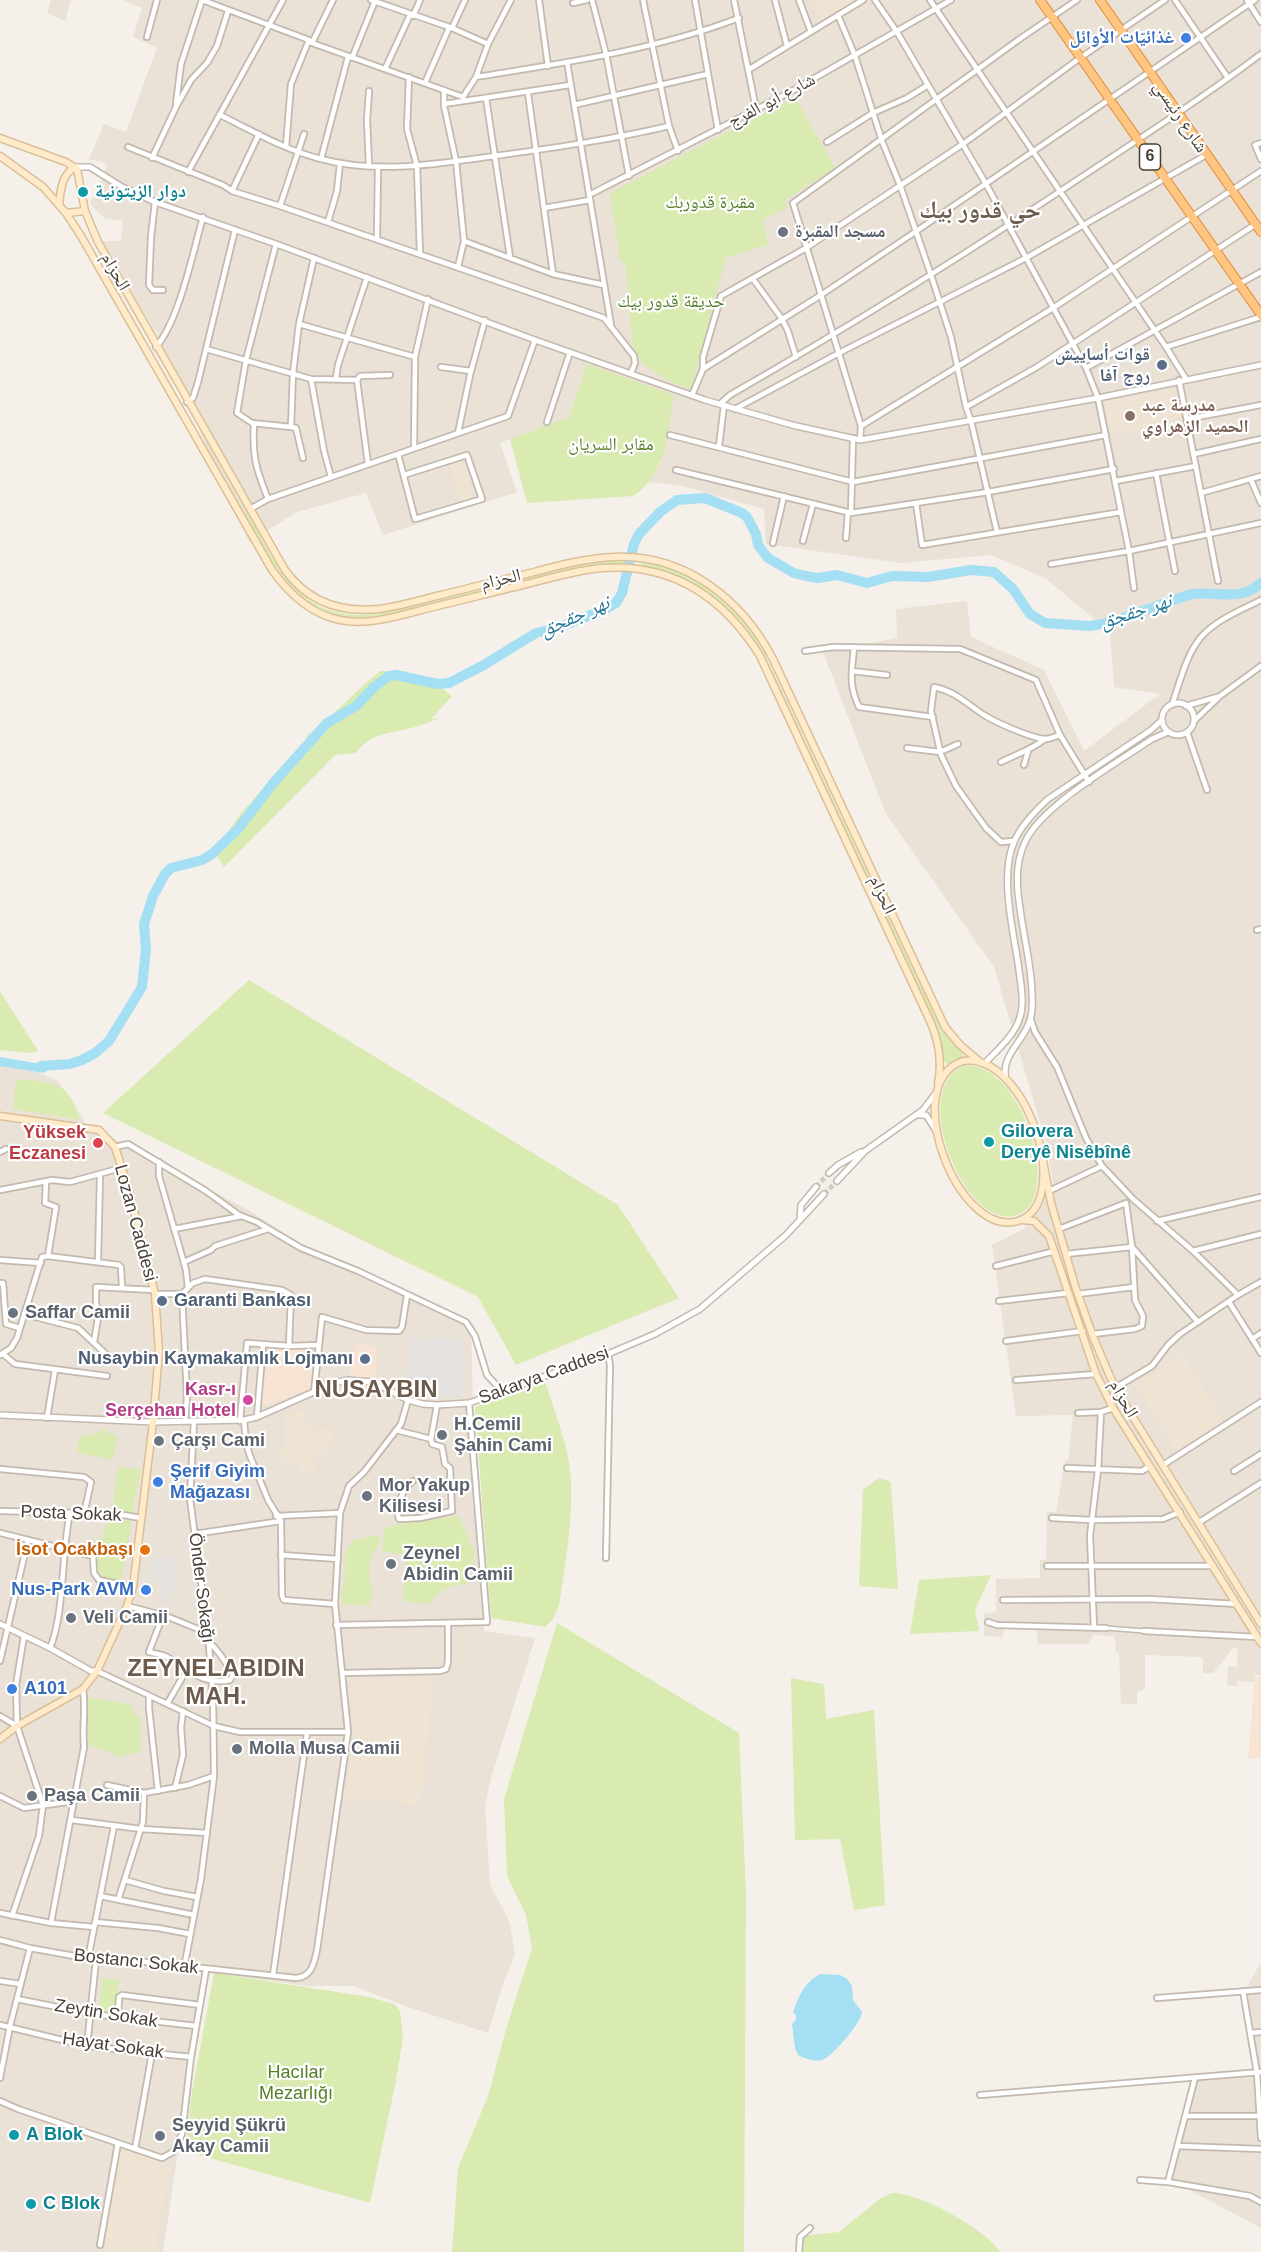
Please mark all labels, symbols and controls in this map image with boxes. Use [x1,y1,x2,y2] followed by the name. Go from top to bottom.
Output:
[1070,27,1174,49] place label: غذائيّات الأوائل
[1179,31,1193,45] marker: غذائيّات الأوائل
[725,69,819,133] street label: شارع أبو الفرج
[1148,77,1212,157] street label: شارع رئيسي
[1140,144,1160,170] road number: 6
[95,181,186,203] place label: دوار الزيتونية
[76,185,90,199] marker: دوار الزيتونية
[665,192,755,214] park label: مقبرة قدوربك
[919,197,1041,225] district label: حي قدور بيك
[795,221,886,243] place label: مسجد المقبرة
[776,225,790,239] marker: مسجد المقبرة
[96,249,134,295] street label: الحزام
[617,291,725,313] park label: حديقة قدور بيك
[1055,344,1150,386] place label: قوات أساييش روج آفا
[1155,358,1169,372] marker: قوات أساييش روج آفا
[1142,395,1249,438] place label: مدرسة عبد الحميد الزهراوي
[1123,409,1137,423] marker: مدرسة عبد الحميد الزهراوي
[568,434,654,456] park label: مقابر السريان
[479,565,523,595] street label: الحزام
[1097,589,1175,635] water label: نهر جقجق
[537,591,613,643] water label: نهر جقجق
[864,872,900,918] street label: الحزام
[1001,1121,1131,1164] place label: Gilovera Deryê Nisêbînê
[9,1122,86,1164] place label: Yüksek Eczanesi
[982,1135,996,1149] marker: Gilovera Deryê Nisêbînê
[91,1136,105,1150] marker: Yüksek Eczanesi
[109,1162,161,1284] street label: Lozan Caddesi
[174,1290,311,1312] place label: Garanti Bankası
[155,1294,169,1308] marker: Garanti Bankası
[25,1302,130,1324] place label: Saffar Camii
[6,1306,20,1320] marker: Saffar Camii
[476,1342,612,1410] street label: Sakarya Caddesi
[78,1348,353,1370] place label: Nusaybin Kaymakamlık Lojmanı
[358,1352,372,1366] marker: Nusaybin Kaymakamlık Lojmanı
[308,1376,444,1404] district label: NUSAYBIN
[1104,1376,1142,1422] street label: الحزام
[105,1379,236,1422] place label: Kasr-ı Serçehan Hotel
[241,1393,255,1407] marker: Kasr-ı Serçehan Hotel
[454,1414,552,1456] place label: H.Cemil Şahin Cami
[435,1428,449,1442] marker: H.Cemil Şahin Cami
[171,1430,265,1452] place label: Çarşı Cami
[152,1434,166,1448] marker: Çarşı Cami
[170,1461,265,1504] place label: Şerif Giyim Mağazası
[151,1475,165,1489] marker: Şerif Giyim Mağazası
[379,1475,470,1518] place label: Mor Yakup Kilisesi
[360,1489,374,1503] marker: Mor Yakup Kilisesi
[20,1501,122,1527] street label: Posta Sokak
[184,1532,218,1644] street label: Önder Sokağı
[16,1539,133,1561] place label: İsot Ocakbaşı
[138,1543,152,1557] marker: İsot Ocakbaşı
[403,1543,513,1586] place label: Zeynel Abidin Camii
[384,1557,398,1571] marker: Zeynel Abidin Camii
[11,1579,134,1601] place label: Nus-Park AVM
[139,1583,153,1597] marker: Nus-Park AVM
[83,1607,168,1629] place label: Veli Camii
[64,1611,78,1625] marker: Veli Camii
[118,1655,314,1711] district label: ZEYNELABIDIN MAH.
[24,1678,67,1700] place label: A101
[5,1682,19,1696] marker: A101
[249,1738,400,1760] place label: Molla Musa Camii
[230,1742,244,1756] marker: Molla Musa Camii
[44,1785,140,1807] place label: Paşa Camii
[25,1789,39,1803] marker: Paşa Camii
[73,1945,199,1979] street label: Bostancı Sokak
[53,1995,159,2033] street label: Zeytin Sokak
[61,2028,165,2064] street label: Hayat Sokak
[259,2062,333,2104] park label: Hacılar Mezarlığı
[172,2115,286,2158] place label: Seyyid Şükrü Akay Camii
[26,2124,83,2146] place label: A Blok
[7,2128,21,2142] marker: A Blok
[153,2129,167,2143] marker: Seyyid Şükrü Akay Camii
[43,2193,100,2215] place label: C Blok
[24,2197,38,2211] marker: C Blok

